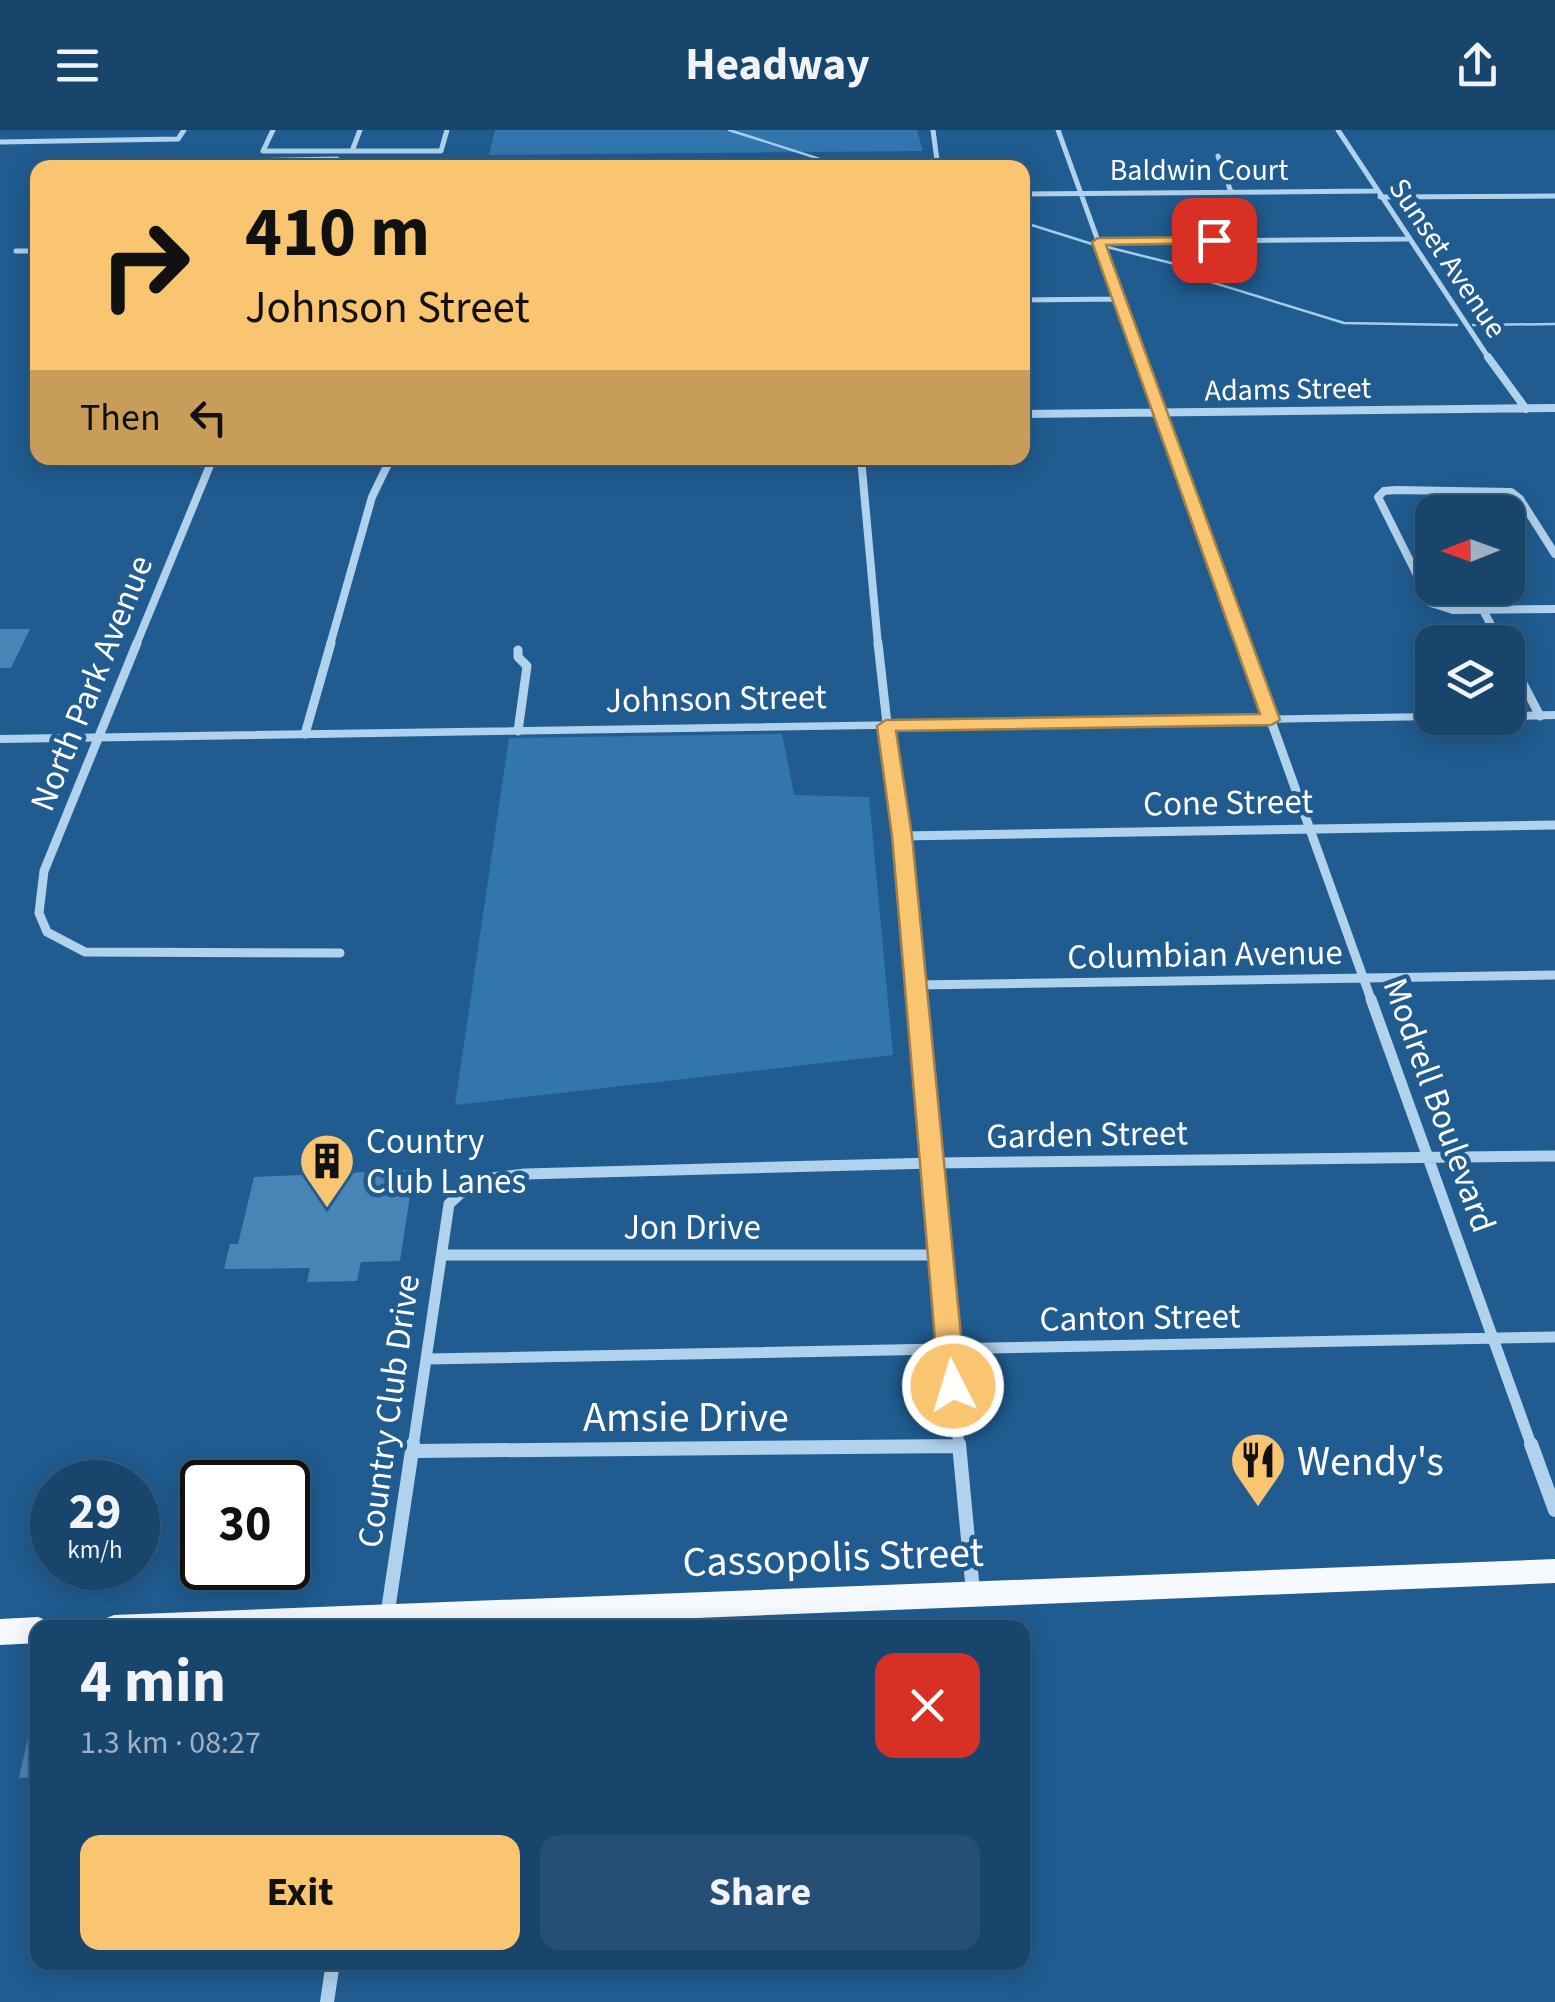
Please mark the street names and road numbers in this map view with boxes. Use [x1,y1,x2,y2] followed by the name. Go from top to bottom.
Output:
[1110,149,1288,192] street label: Baldwin Court
[1378,170,1517,347] street label: Sunset Avenue
[1204,367,1372,412] street label: Adams Street
[18,548,166,819] street label: North Park Avenue
[605,672,827,726] street label: Johnson Street
[1143,777,1314,829] street label: Cone Street
[1067,928,1343,982] street label: Columbian Avenue
[1370,971,1508,1240] street label: Modrell Boulevard
[986,1108,1188,1162] street label: Garden Street
[623,1203,761,1253] street label: Jon Drive
[345,1271,433,1551] street label: Country Club Drive
[1039,1291,1241,1345] street label: Canton Street
[583,1388,789,1448] street label: Amsie Drive
[681,1523,985,1593] street label: Cassopolis Street

